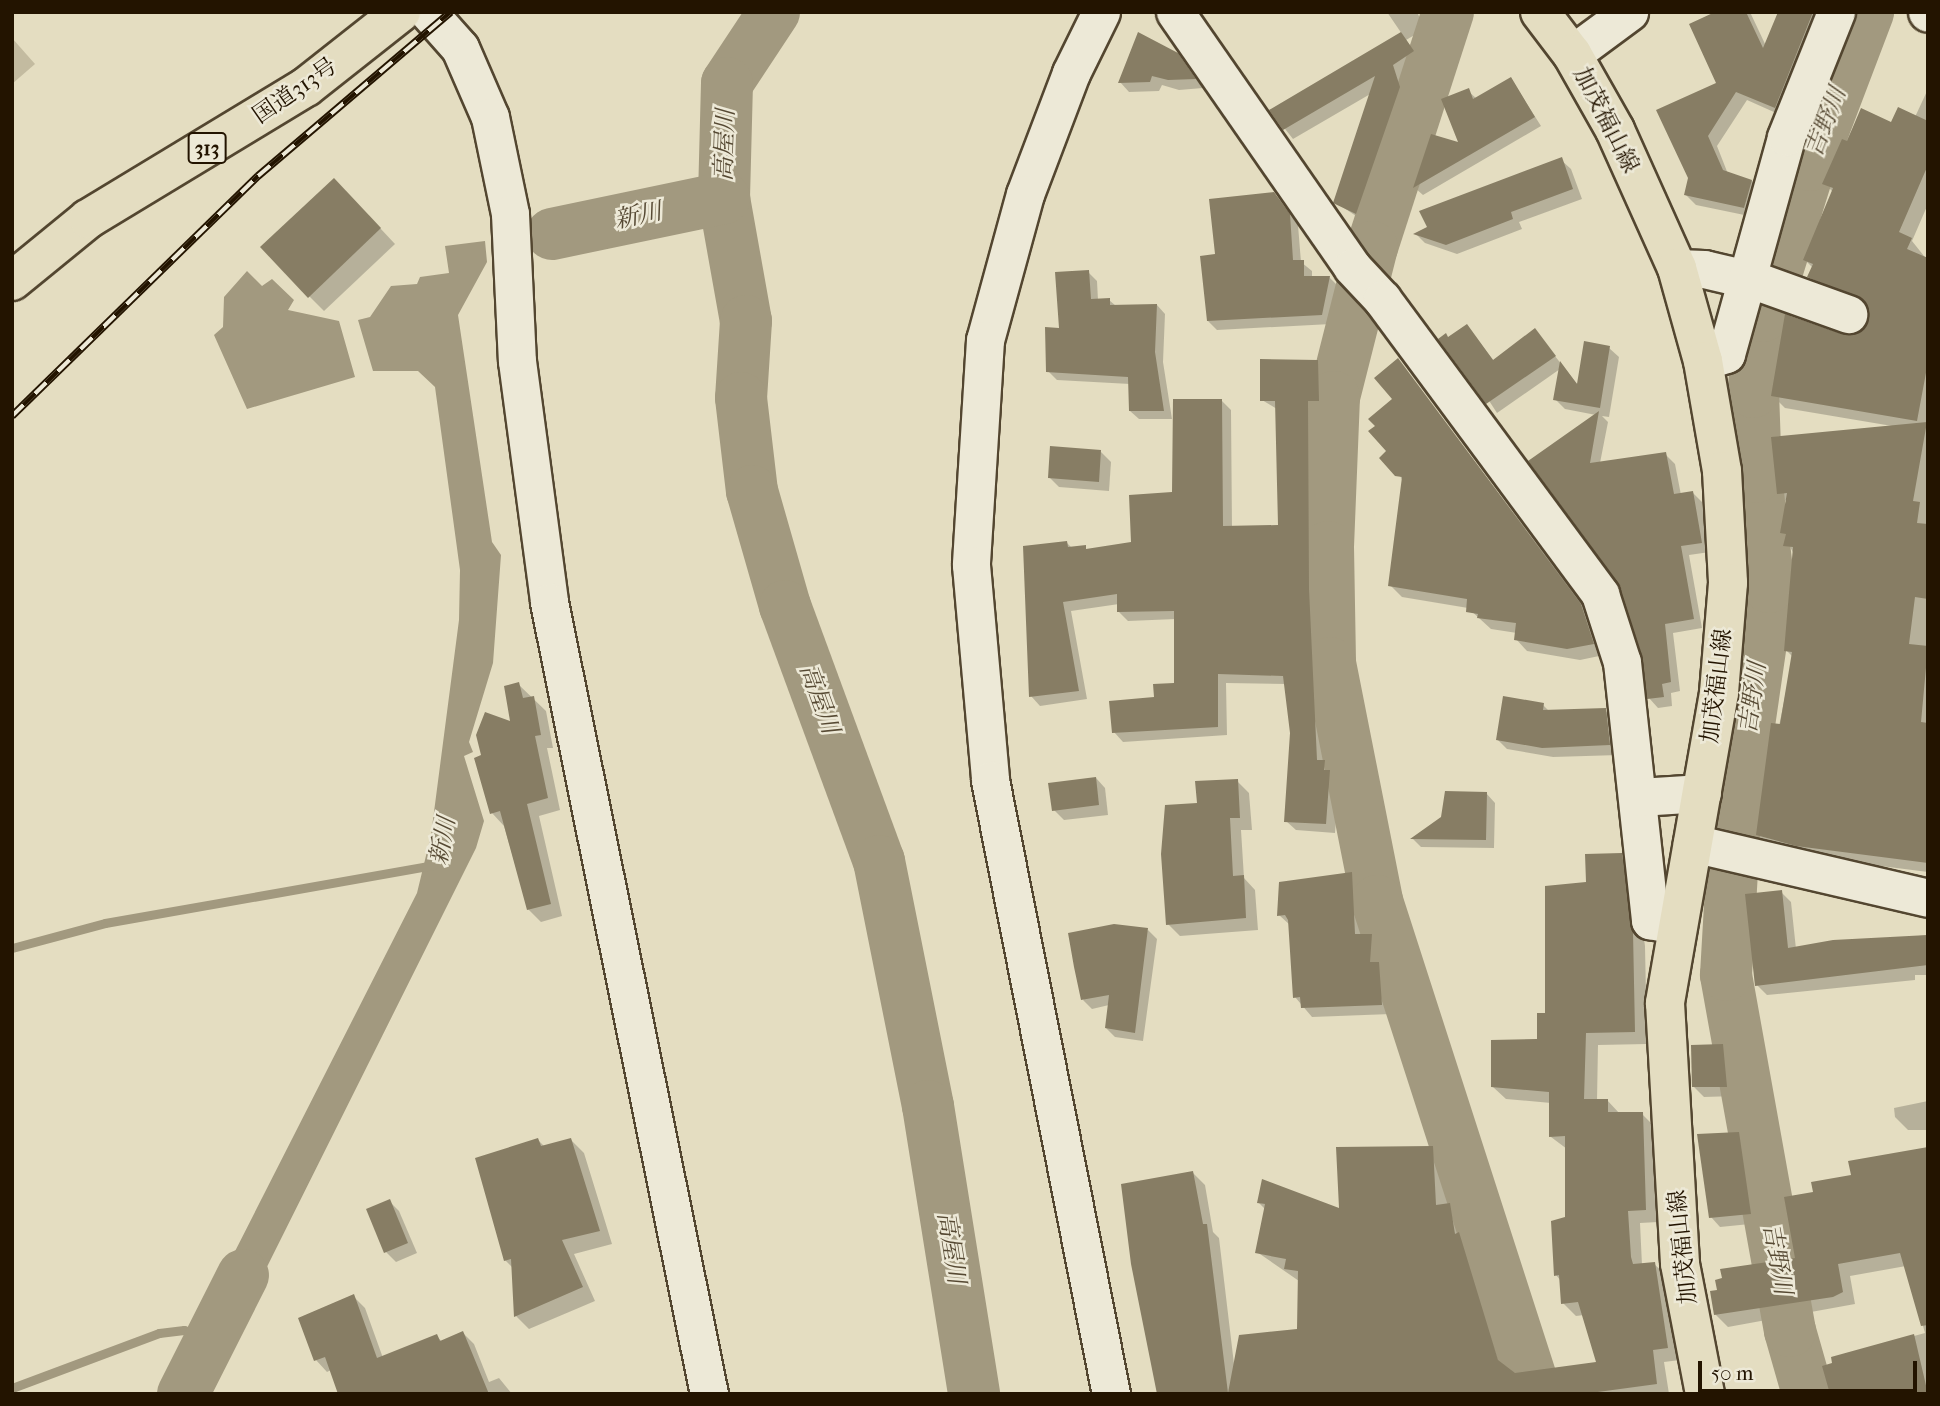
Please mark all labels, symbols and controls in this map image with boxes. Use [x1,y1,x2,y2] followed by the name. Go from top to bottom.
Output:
[248,52,342,130] street label: 国道313号
[1568,63,1644,177] street label: 加茂福山線
[1800,83,1852,161] water label: 吉野川
[709,109,741,181] water label: 高屋川
[186,130,228,166] road number: 313
[612,197,664,235] water label: 新川
[1696,627,1738,745] street label: 加茂福山線
[793,660,845,738] water label: 高屋川
[1734,660,1772,736] water label: 吉野川
[424,815,462,867] water label: 新川
[1663,1188,1703,1306] street label: 加茂福山線
[931,1210,971,1286] water label: 高屋川
[1757,1221,1797,1297] water label: 吉野川
[1702,1346,1921,1390] scale bar
[1711,1361,1754,1385] text: 50 m

